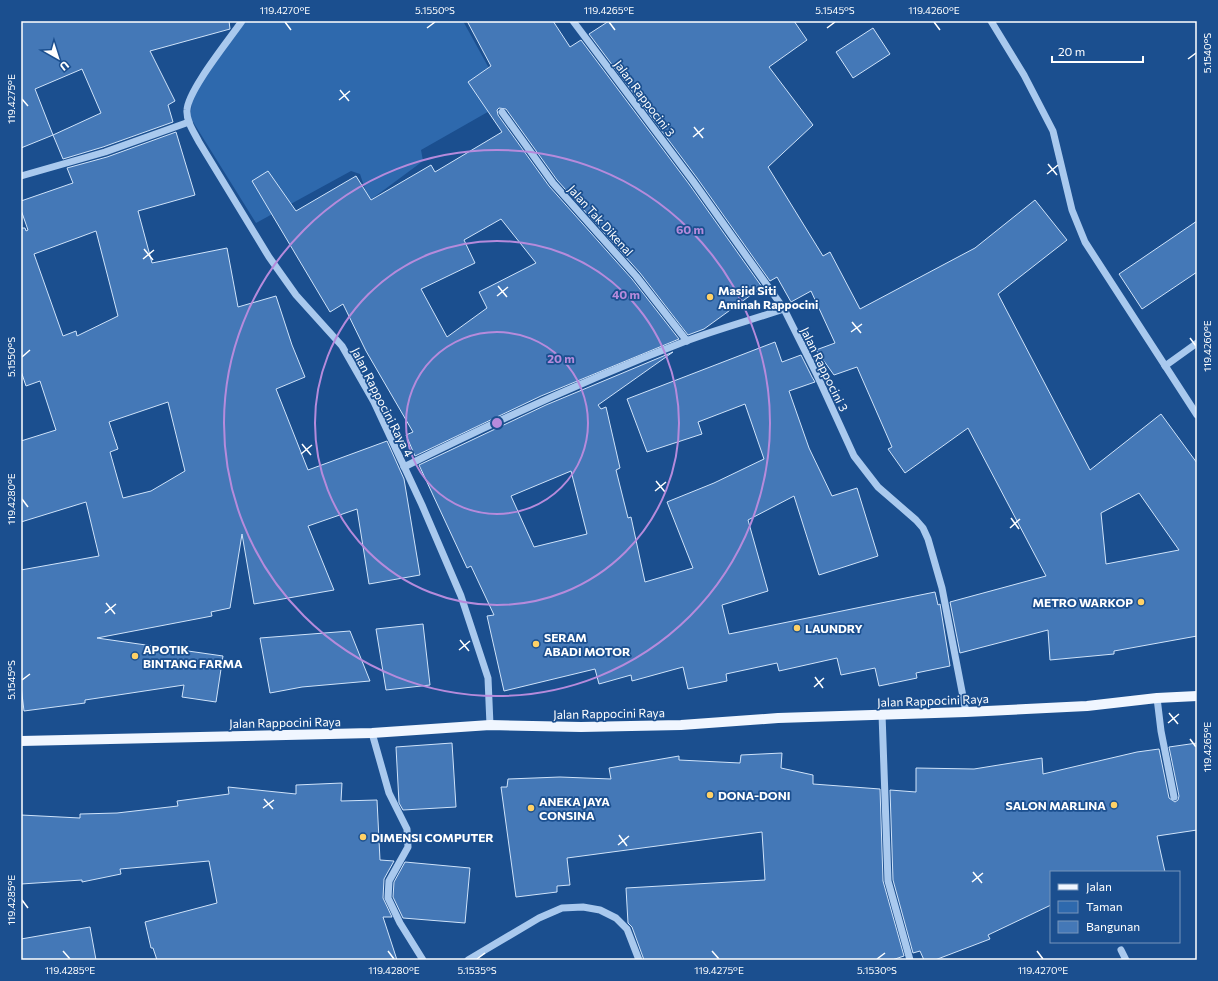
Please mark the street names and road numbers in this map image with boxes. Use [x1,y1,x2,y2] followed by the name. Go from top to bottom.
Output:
[611,57,678,140] street label: Jalan Rappocini 3
[565,182,637,259] street label: Jalan Tak Dikenal
[798,325,852,414] street label: Jalan Rappocini 3
[348,345,417,460] street label: Jalan Rappocini Raya 4
[877,691,989,710] street label: Jalan Rappocini Raya
[553,705,665,722] street label: Jalan Rappocini Raya
[229,714,341,731] street label: Jalan Rappocini Raya

